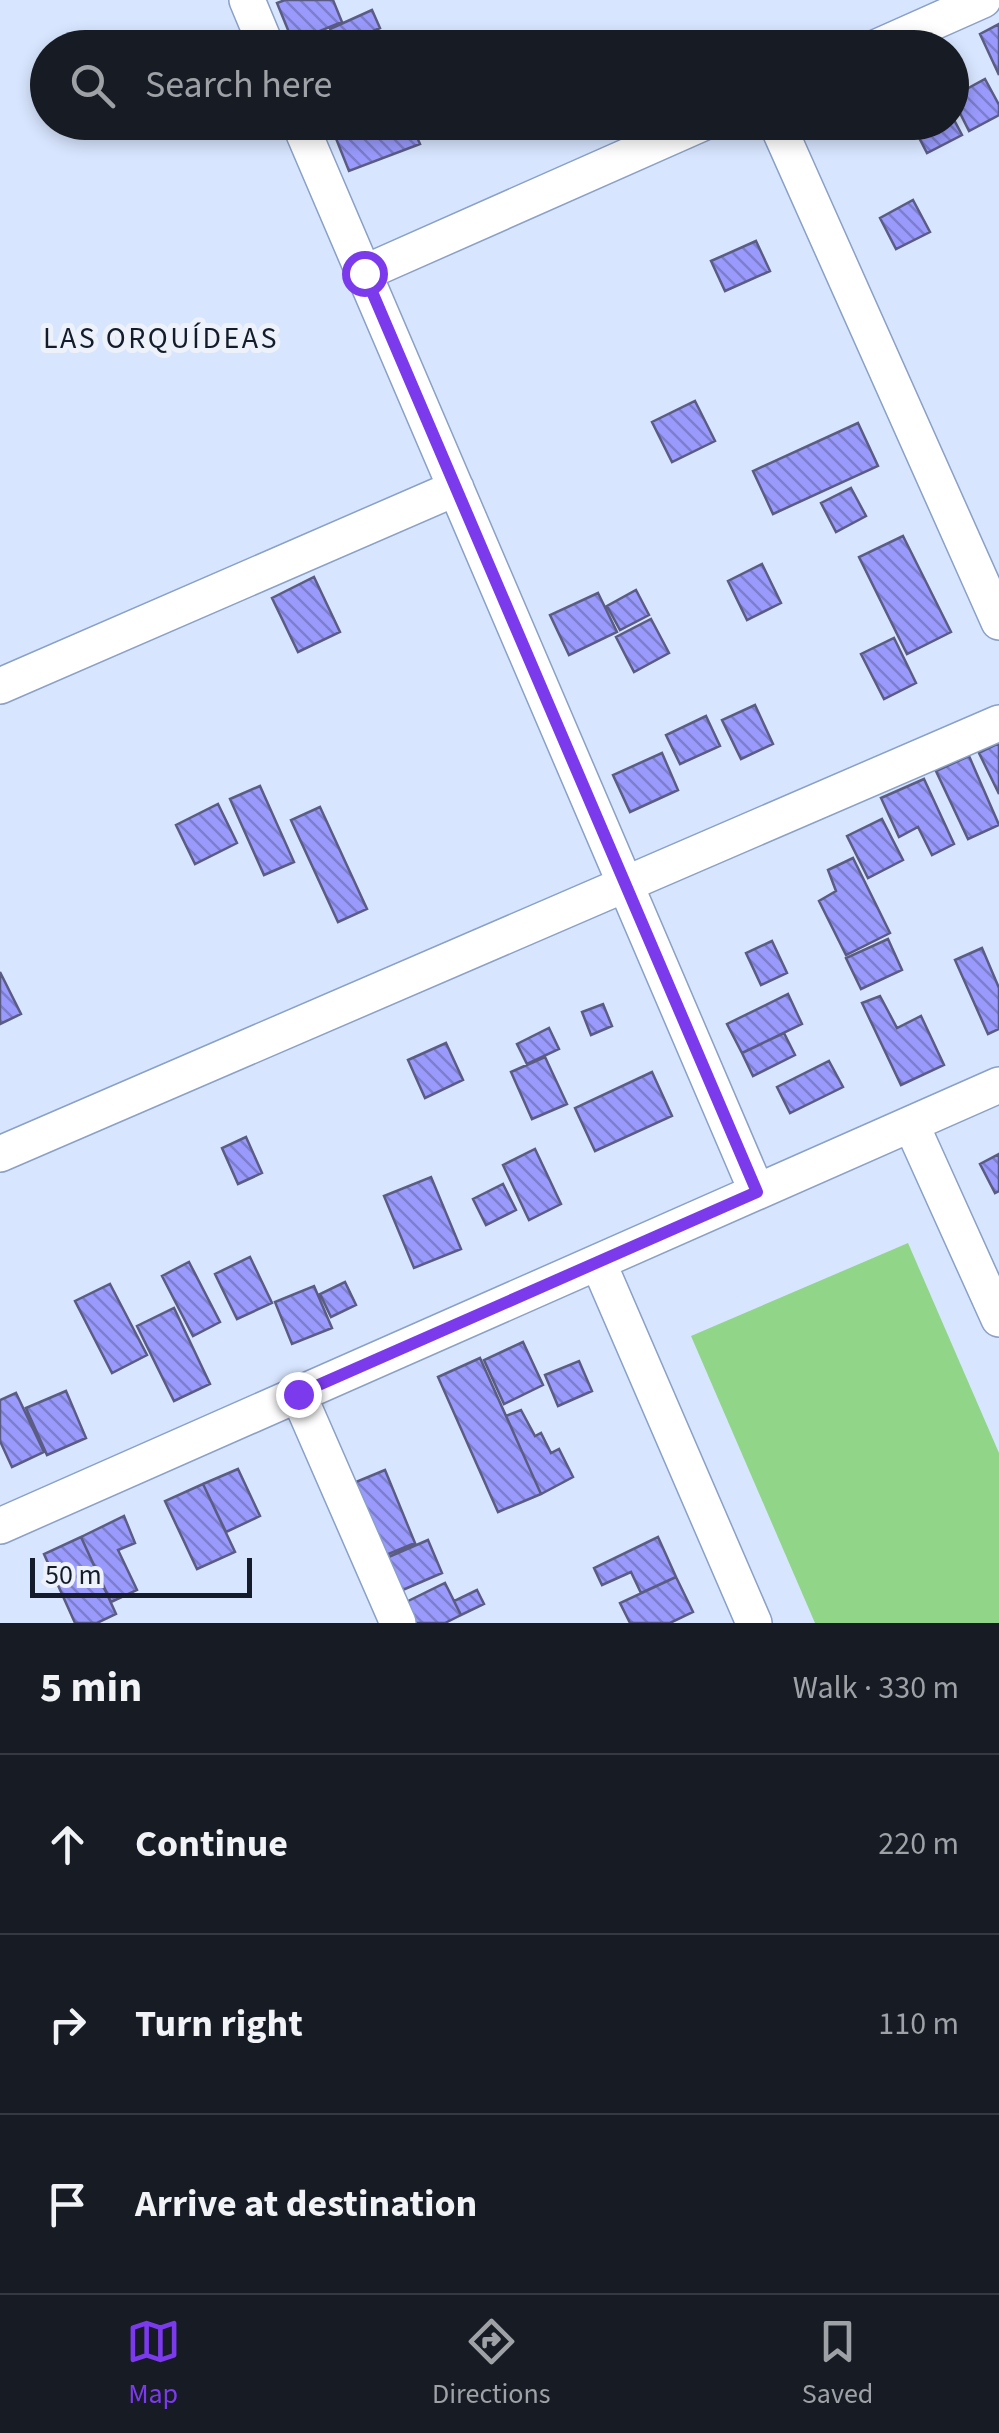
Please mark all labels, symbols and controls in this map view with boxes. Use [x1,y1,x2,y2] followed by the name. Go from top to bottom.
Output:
[30,30,969,140] search box
[65,58,120,113] icon: search
[145,58,332,112] text: Search here
[342,251,388,297] route start
[43,317,279,360] district label: LAS ORQUÍDEAS
[276,1372,322,1418] route end
[30,1553,252,1598] scale bar
[45,1555,102,1595] text: 50 m
[40,1658,142,1718] text: 5 min
[793,1665,959,1711] text: Walk · 330 m
[40,1817,95,1872] icon: ahead
[135,1817,288,1871] text: Continue
[878,1821,959,1867] text: 220 m
[40,1997,95,2052] icon: right
[135,1997,303,2051] text: Turn right
[878,2001,959,2047] text: 110 m
[40,2177,95,2232] icon: arrive
[135,2177,477,2231] text: Arrive at destination
[126,2314,181,2414] tab: Map
[432,2314,551,2414] tab: Directions
[802,2314,873,2414] tab: Saved

